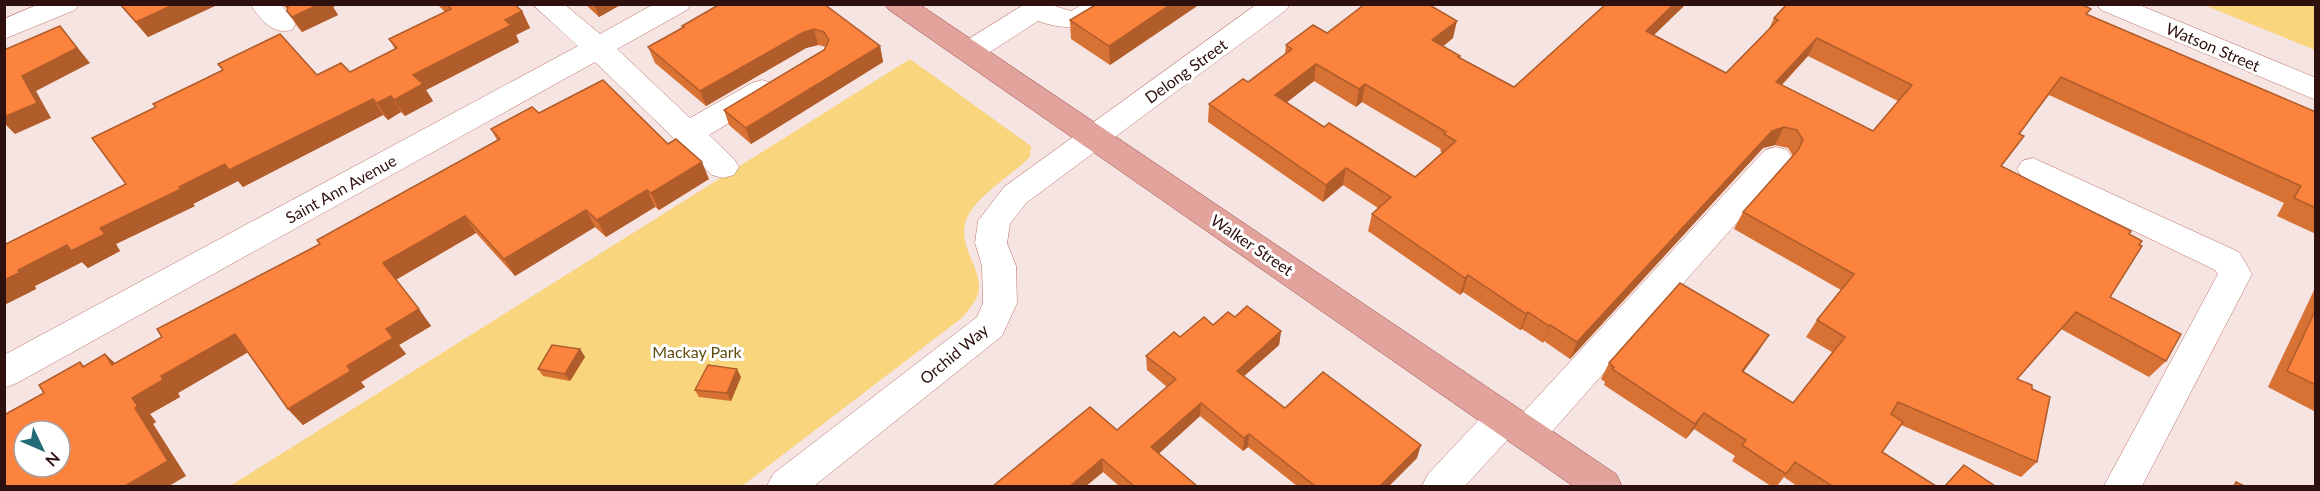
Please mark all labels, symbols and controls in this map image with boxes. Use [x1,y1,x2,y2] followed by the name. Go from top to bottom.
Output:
[2163,18,2263,75] street label: Watson Street
[1141,34,1231,107] street label: Delong Street
[282,150,399,227] street label: Saint Ann Avenue
[1207,210,1297,279] street label: Walker Street
[916,319,992,388] street label: Orchid Way
[652,342,743,361] park label: Mackay Park
[12,419,72,479] north arrow
[42,449,64,471] text: N

